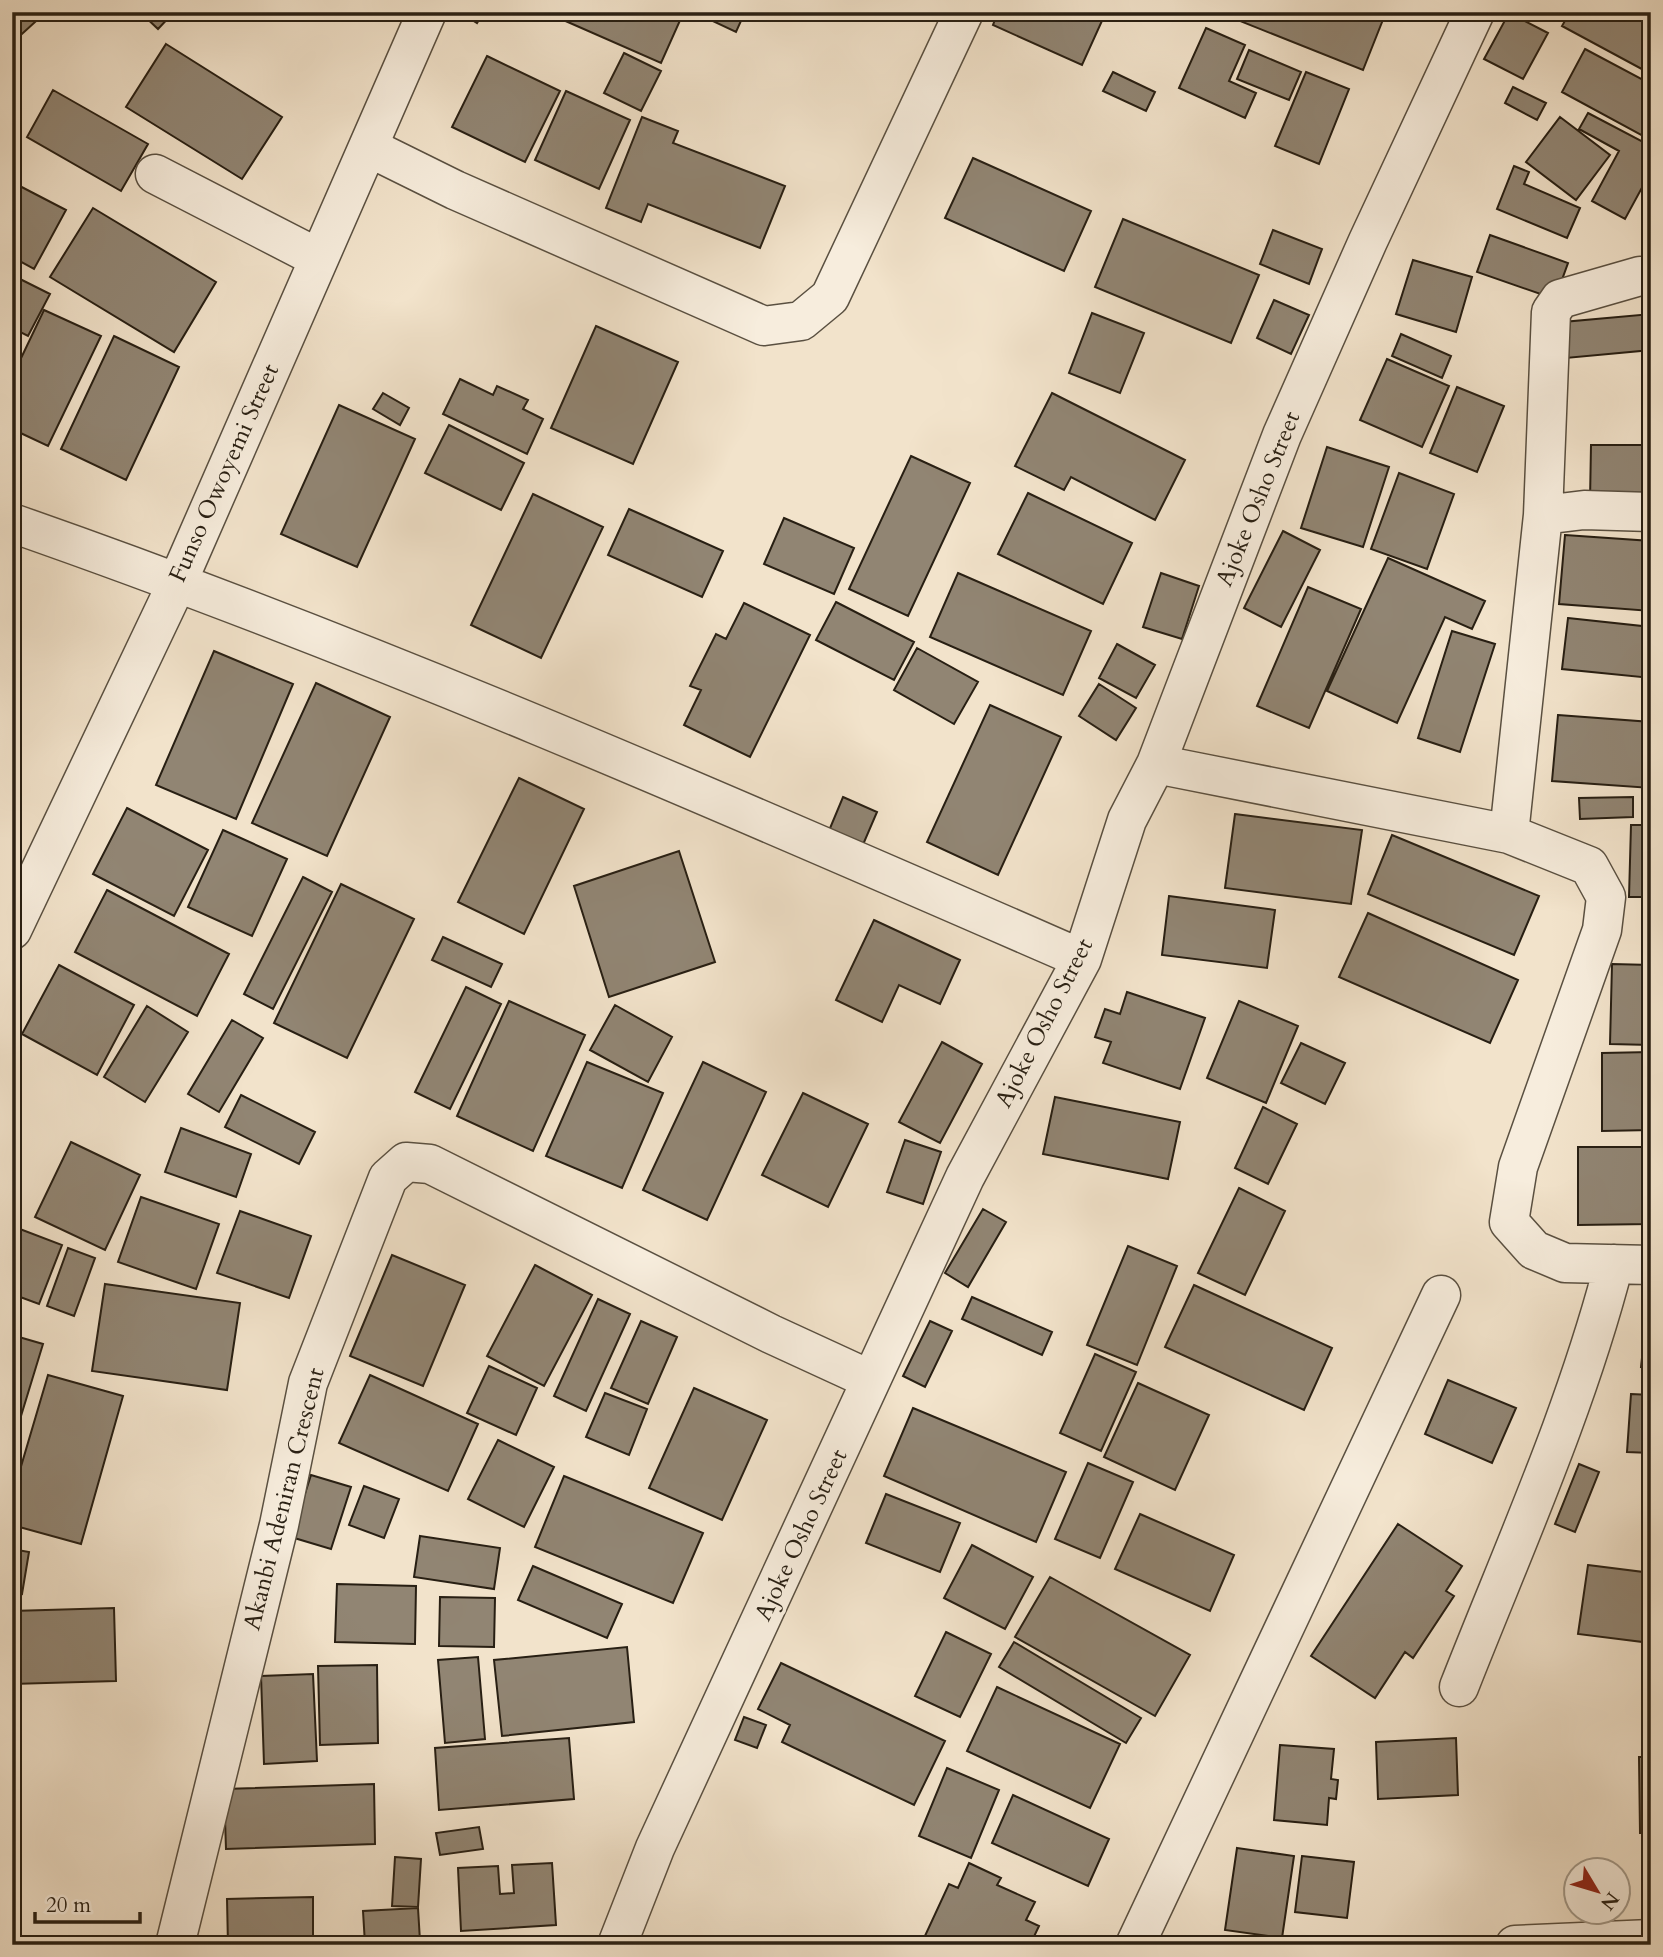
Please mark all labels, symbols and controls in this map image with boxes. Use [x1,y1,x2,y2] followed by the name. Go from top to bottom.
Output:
[161,358,287,587] street label: Funso Owoyemi Street
[1208,406,1308,591] street label: Ajoke Osho Street
[987,932,1101,1113] street label: Ajoke Osho Street
[235,1364,333,1634] street label: Akanbi Adeniran Crescent
[747,1443,855,1626] street label: Ajoke Osho Street
[1562,1856,1632,1926] north arrow
[35,1880,140,1924] scale bar
[1594,1886,1625,1916] text: N
[46,1891,91,1920] text: 20 m

